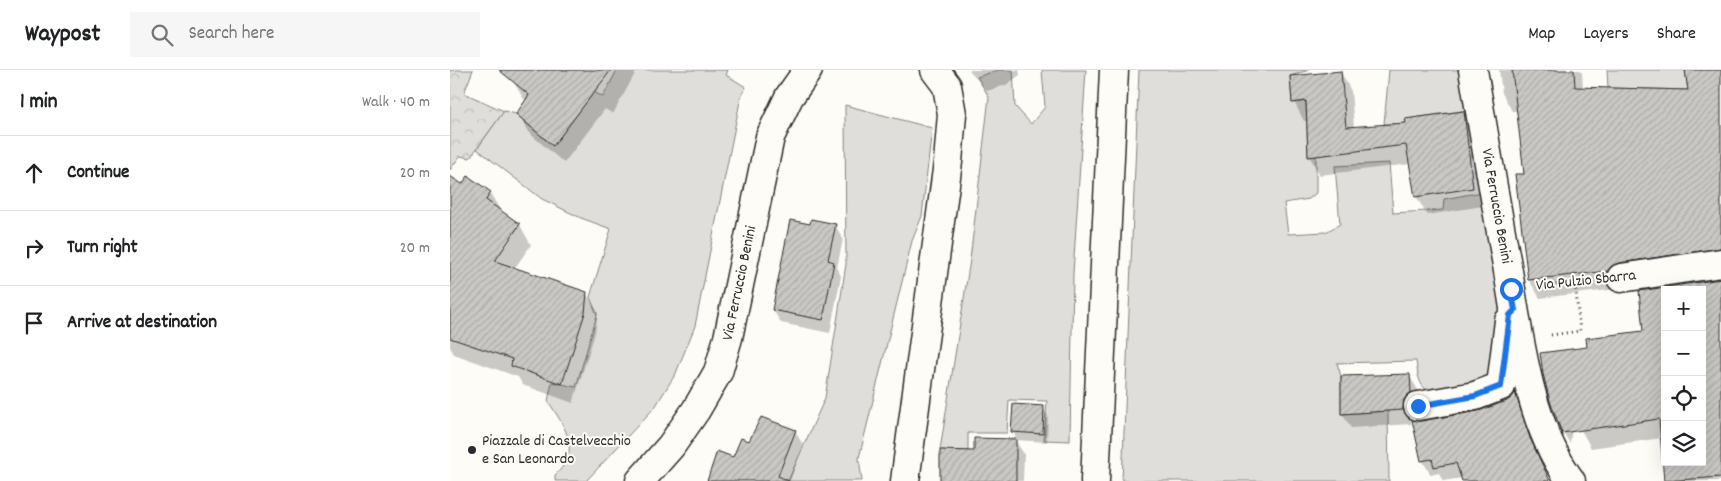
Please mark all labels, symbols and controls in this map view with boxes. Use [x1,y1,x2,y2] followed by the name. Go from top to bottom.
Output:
[130,12,480,57] search box
[25,18,100,52] text: Waypost
[148,21,176,49] icon: search
[188,21,274,48] text: Search here
[1528,22,1555,47] text: Map
[1583,22,1629,47] text: Layers
[1657,22,1696,47] text: Share
[20,88,57,118] text: 1 min
[362,91,430,114] text: Walk · 40 m
[1475,147,1518,266] street label: Via Ferruccio Benini
[20,159,48,187] icon: ahead
[67,160,129,187] text: Continue
[400,162,430,185] text: 20 m
[716,224,763,343] street label: Via Ferruccio Benini
[20,234,48,262] icon: right
[67,235,138,262] text: Turn right
[400,237,430,260] text: 20 m
[1535,264,1638,298] street label: Via Pulzio Sbarra
[1500,278,1523,301] route start
[1661,286,1706,466] map controls
[1661,286,1706,331] button: +
[20,309,48,337] icon: arrive
[67,310,217,337] text: Arrive at destination
[1661,331,1706,376] button: −
[1661,376,1706,421] button: locate
[1407,395,1430,418] route end
[1661,421,1706,466] button: layers
[482,430,631,471] place label: Piazzale di Castelvecchio e San Leonardo
[466,444,478,456] marker: Piazzale di Castelvecchio e San Leonardo

